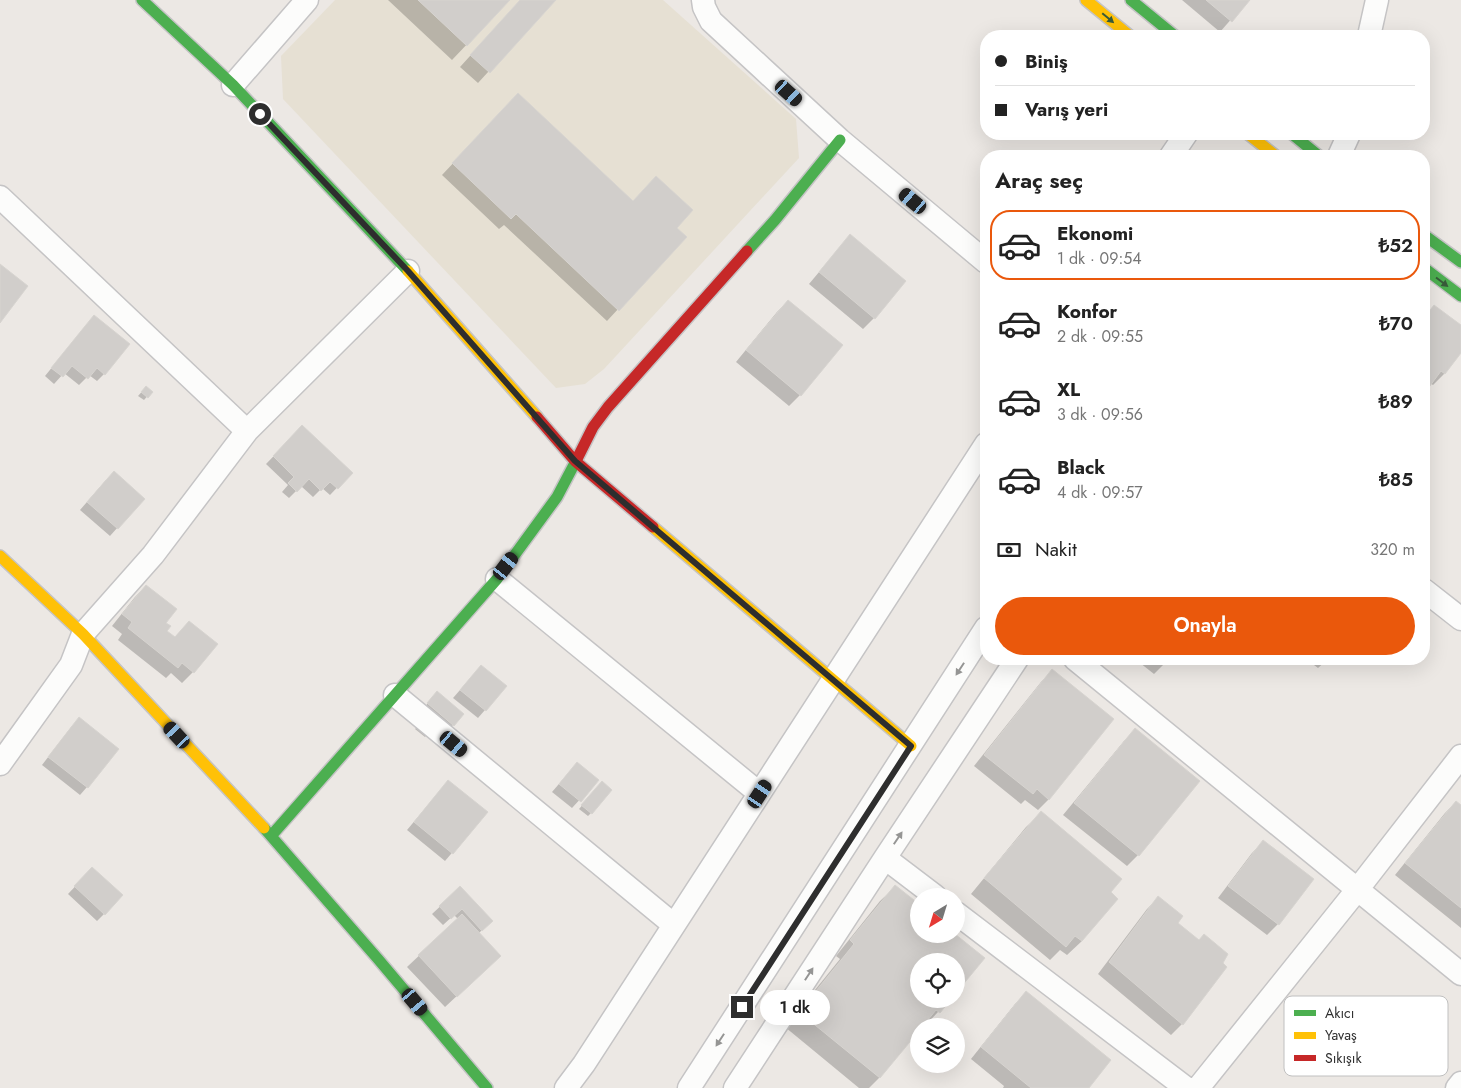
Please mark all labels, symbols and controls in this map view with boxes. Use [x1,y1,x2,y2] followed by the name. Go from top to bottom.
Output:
[1101,13,1114,24] one-way arrow
[1025,48,1068,75] text: Biniş
[772,77,805,109] car
[1025,96,1108,123] text: Varış yeri
[249,103,271,125] route start
[995,164,1083,196] text: Araç seç
[896,186,929,216] car
[1057,220,1133,247] text: Ekonomi
[997,223,1042,268] icon: car
[1378,232,1413,259] text: ₺52
[1057,247,1142,270] text: 1 dk · 09:54
[1435,277,1449,287] one-way arrow
[1057,298,1117,325] text: Konfor
[997,301,1042,346] icon: car
[1379,310,1413,337] text: ₺70
[1057,325,1143,348] text: 2 dk · 09:55
[1057,376,1080,403] text: XL
[997,379,1042,424] icon: car
[1379,388,1413,415] text: ₺89
[1057,403,1143,426] text: 3 dk · 09:56
[1057,454,1105,481] text: Black
[997,457,1042,502] icon: car
[1379,466,1413,493] text: ₺85
[1057,481,1143,504] text: 4 dk · 09:57
[995,536,1023,564] icon: cash
[1035,536,1077,563] text: Nakit
[1370,538,1415,561] text: 320 m
[490,550,521,582] car
[995,597,1415,655] button: Onayla
[955,662,965,676] one-way arrow
[161,719,192,751] car
[437,729,470,759] car
[745,777,774,811] car
[893,831,903,844] one-way arrow
[910,888,965,942] north arrow
[910,888,965,1073] map controls
[910,953,965,1008] button: locate
[805,967,814,980] one-way arrow
[399,986,430,1018] car
[760,990,830,1024] callout: 1 dk
[731,996,753,1018] route end
[780,996,810,1019] text: 1 dk
[1284,996,1448,1076] legend
[1325,1003,1354,1023] text: Akıcı
[910,1018,965,1073] button: layers
[1325,1025,1357,1045] text: Yavaş
[715,1034,724,1047] one-way arrow
[1325,1048,1362,1068] text: Sıkışık

